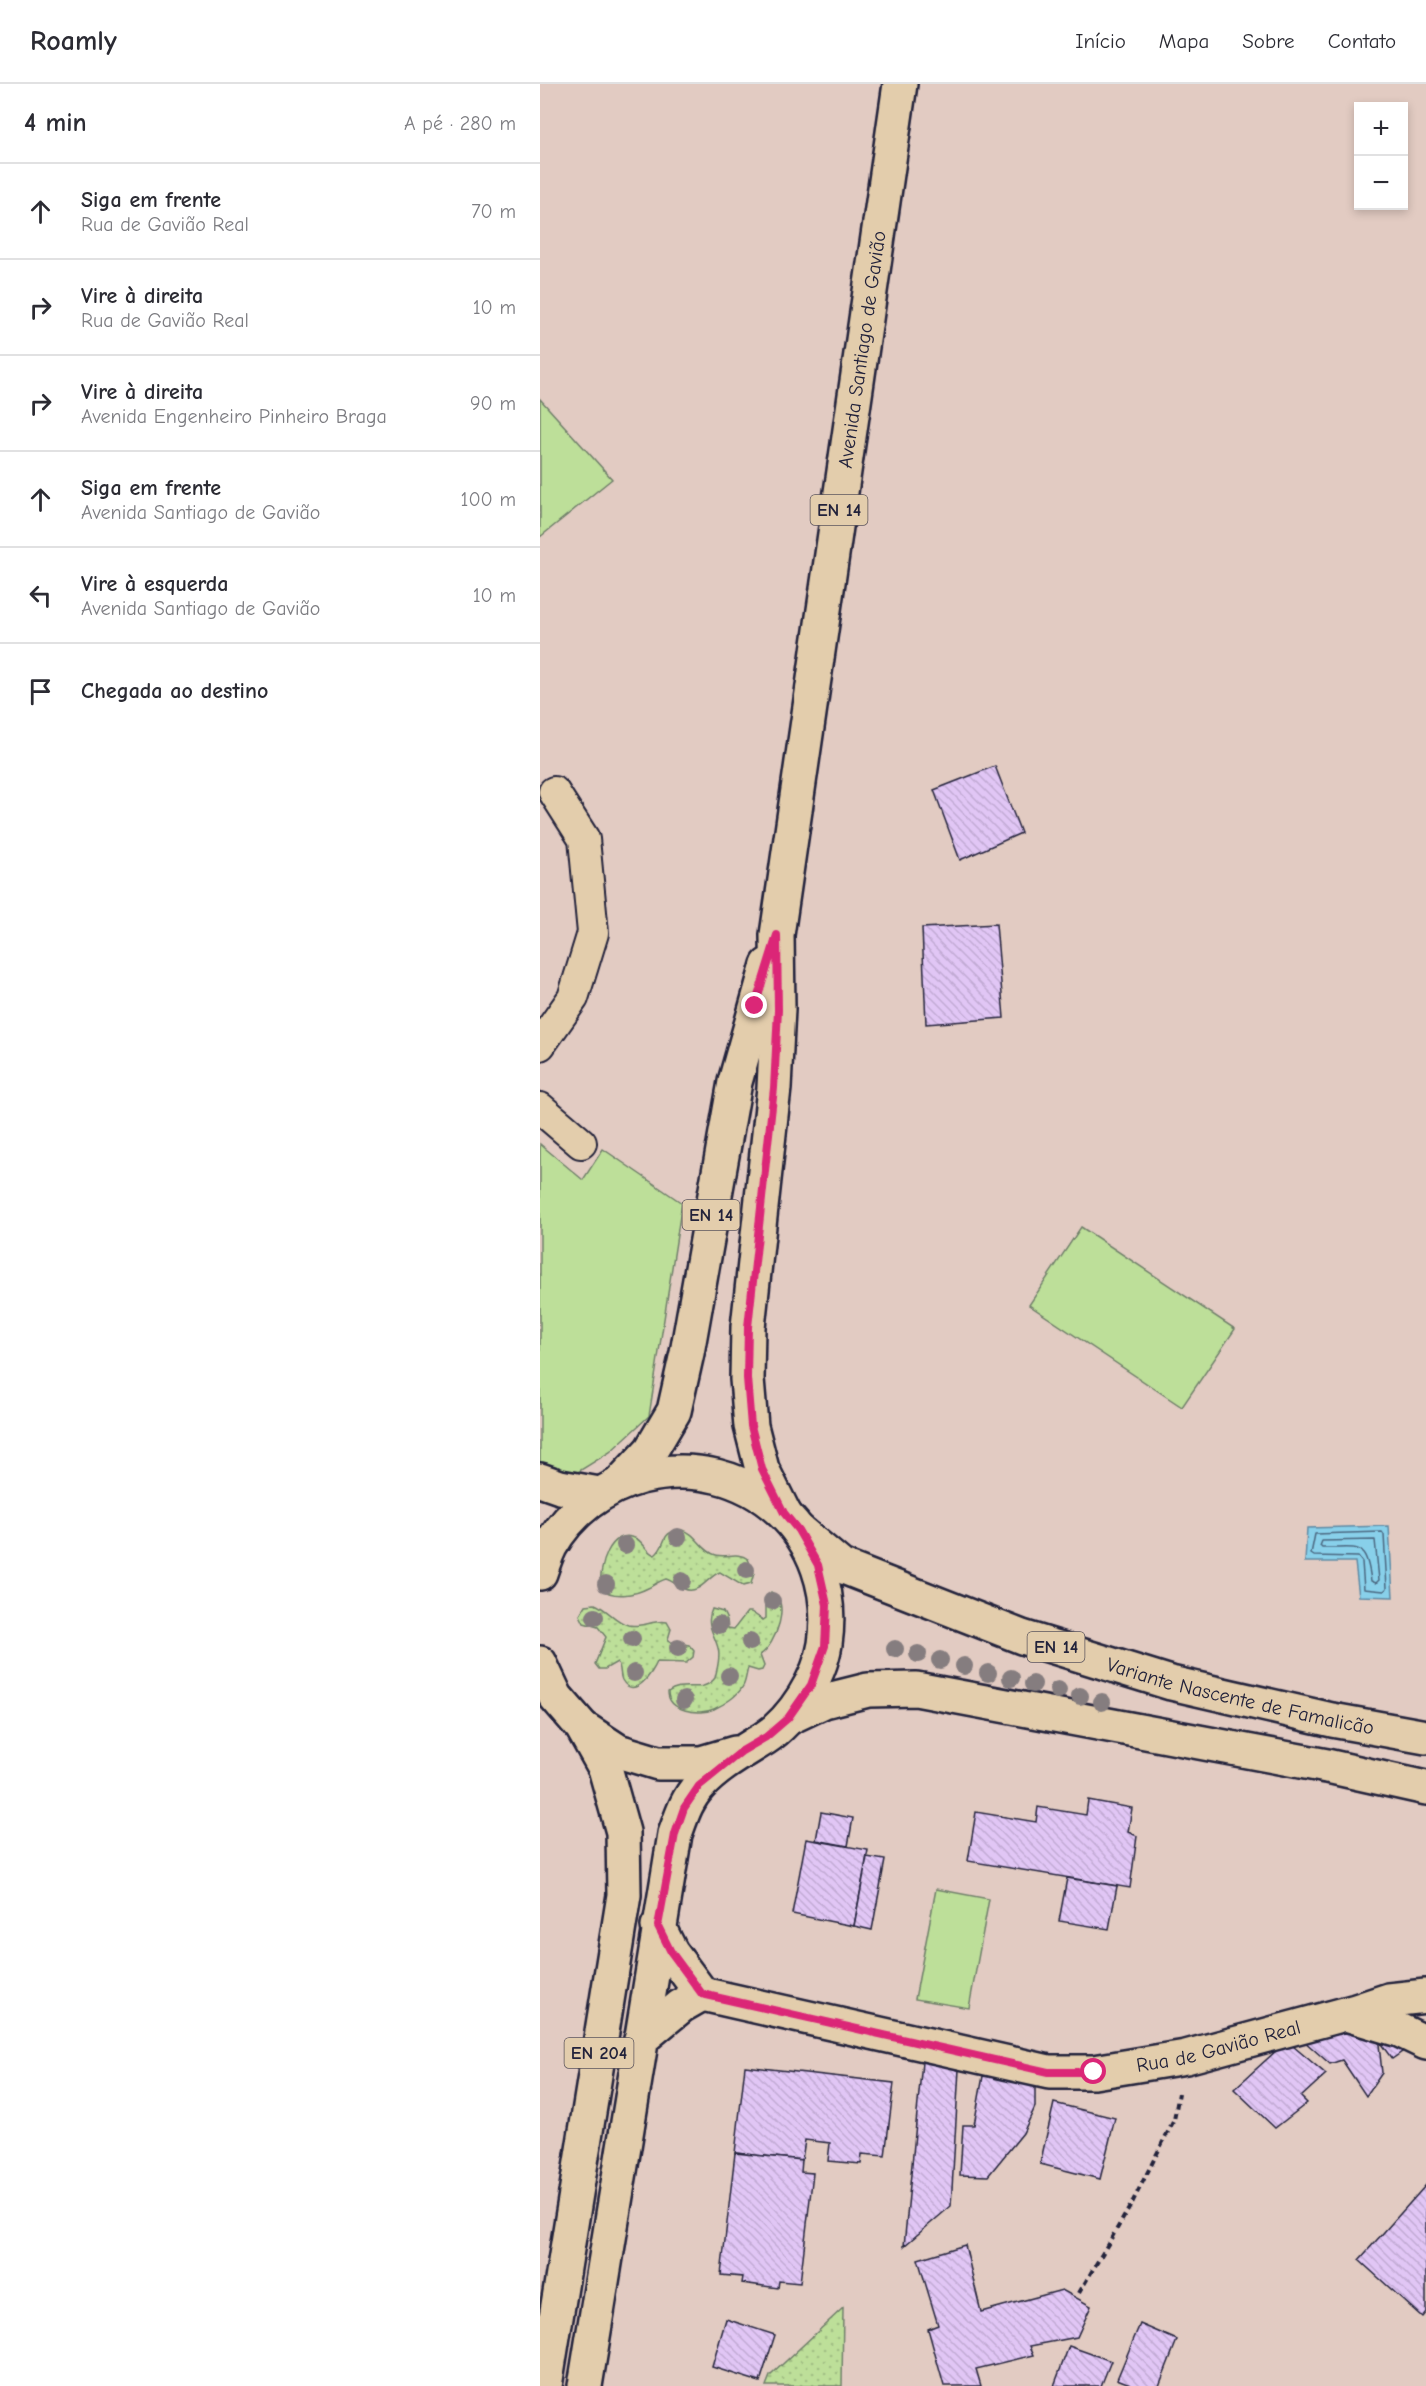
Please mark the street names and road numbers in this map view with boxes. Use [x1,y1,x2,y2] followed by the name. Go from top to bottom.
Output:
[833,229,890,470] street label: Avenida Santiago de Gavião
[810,495,868,525] road number: EN 14
[682,1200,740,1230] road number: EN 14
[1028,1632,1084,1662] road number: EN 14
[1104,1652,1376,1739] street label: Variante Nascente de Famalicão
[1135,2015,1303,2076] street label: Rua de Gavião Real
[565,2038,634,2068] road number: EN 204

